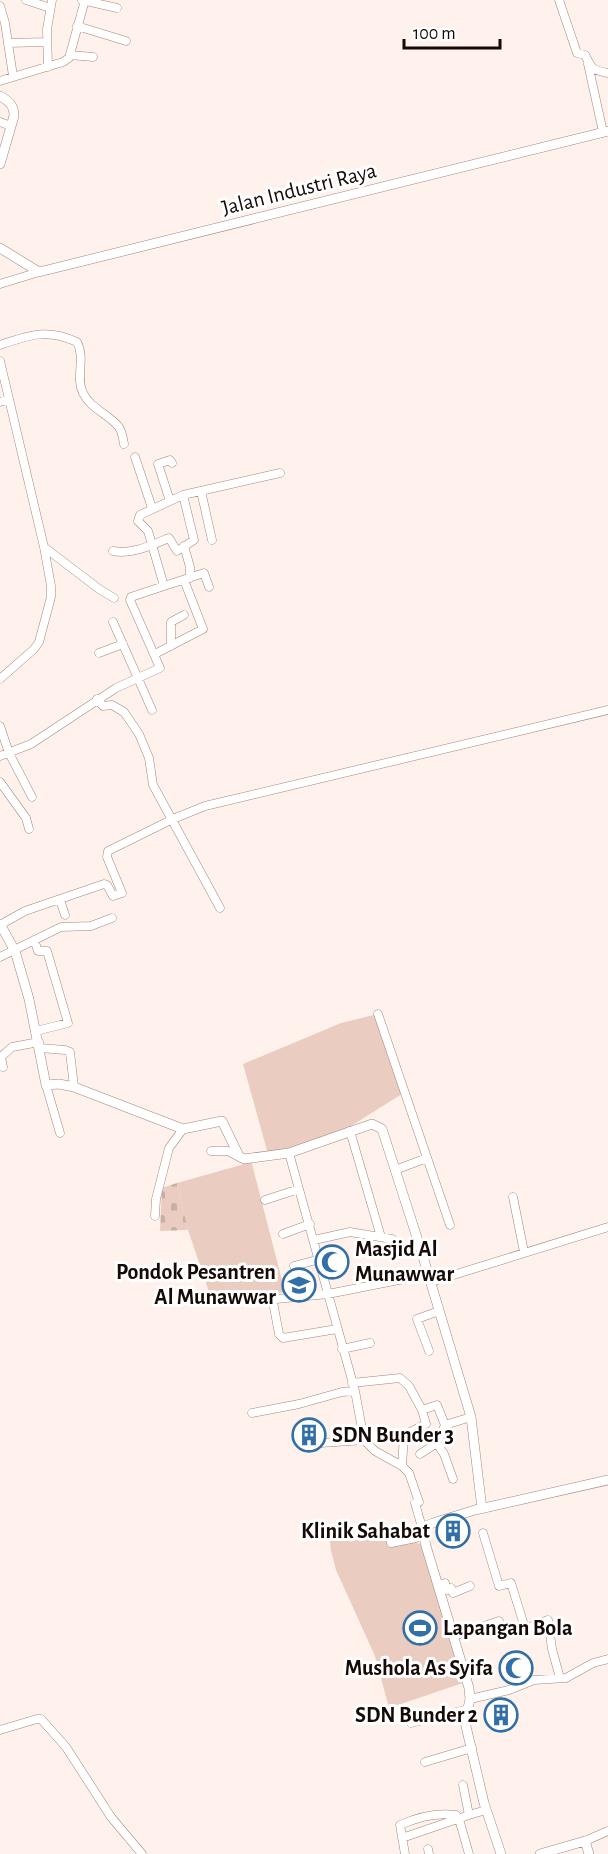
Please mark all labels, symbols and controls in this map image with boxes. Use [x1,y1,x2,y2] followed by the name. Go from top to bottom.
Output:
[404,12,500,50] scale bar
[413,25,456,43] text: 100 m
[219,159,379,219] street label: Jalan Industri Raya
[355,1238,454,1285] place label: Masjid Al Munawwar
[314,1244,350,1280] mosque icon: Masjid Al Munawwar
[116,1261,276,1308] place label: Pondok Pesantren Al Munawwar
[281,1267,317,1303] school or university icon: Pondok Pesantren Al Munawwar
[291,1417,327,1453] building icon: SDN Bunder 3
[332,1424,454,1446] place label: SDN Bunder 3
[435,1513,471,1549] building icon: Klinik Sahabat
[301,1520,431,1542] place label: Klinik Sahabat
[402,1610,438,1646] sports icon: Lapangan Bola
[443,1617,573,1639] place label: Lapangan Bola
[498,1650,534,1686] mosque icon: Mushola As Syifa
[345,1657,493,1680] place label: Mushola As Syifa
[483,1697,519,1733] building icon: SDN Bunder 2
[355,1704,478,1726] place label: SDN Bunder 2

